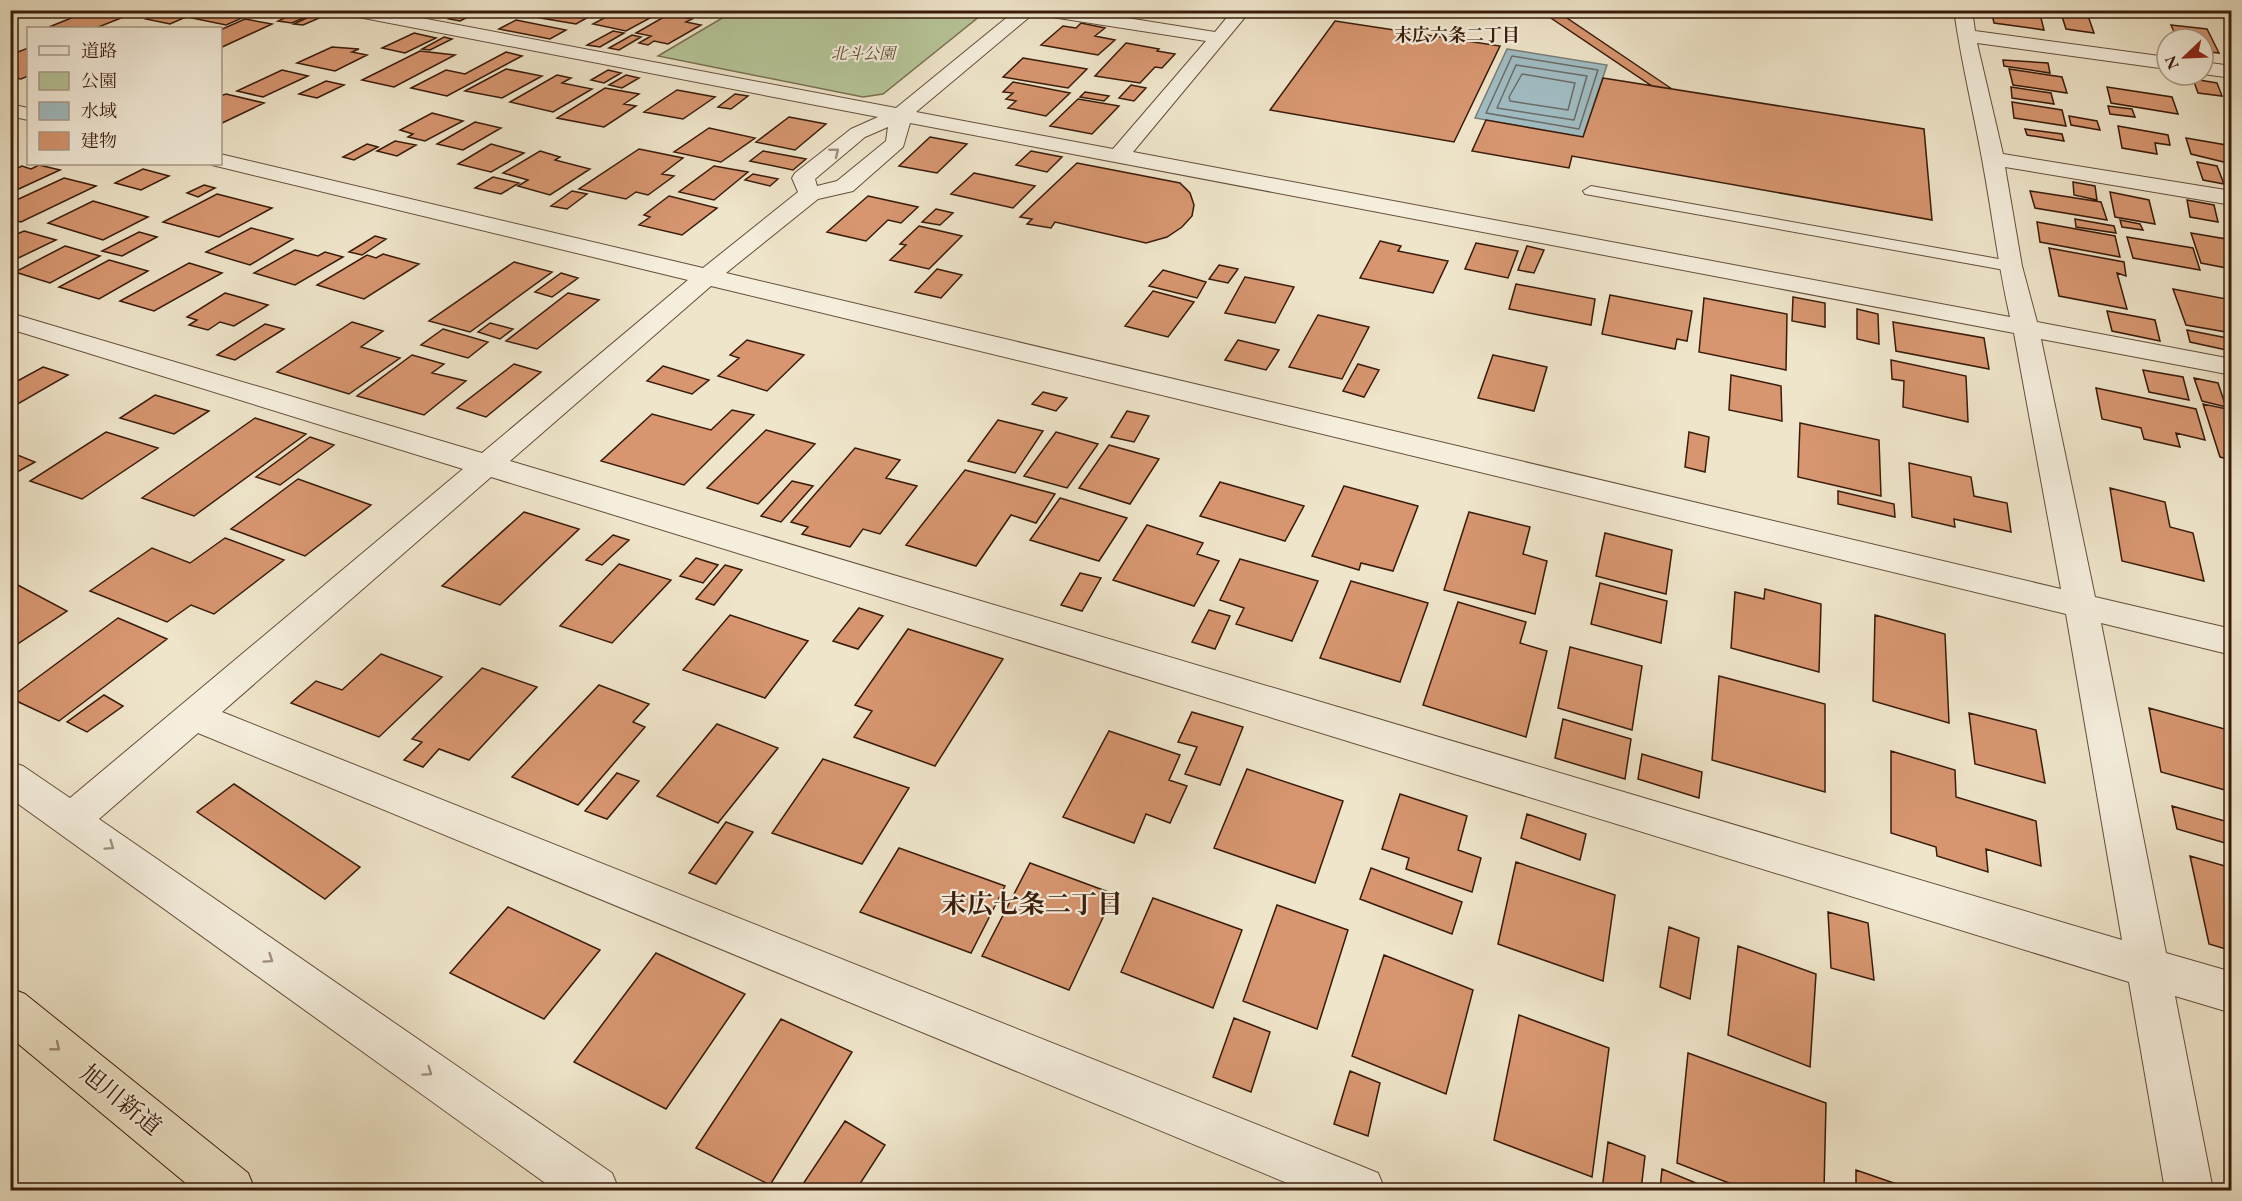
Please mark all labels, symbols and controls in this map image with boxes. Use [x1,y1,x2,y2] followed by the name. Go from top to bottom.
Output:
[1394,23,1520,46] district label: 末広六条二丁目
[27,27,222,165] legend
[2155,27,2215,87] north arrow
[81,39,117,62] text: 道路
[831,43,898,64] park label: 北斗公園
[2159,53,2184,73] text: N
[81,69,117,92] text: 公園
[81,99,117,122] text: 水域
[81,129,117,152] text: 建物
[828,148,839,159] one-way arrow
[104,839,115,850] one-way arrow
[941,887,1123,921] district label: 末広七条二丁目
[262,952,273,963] one-way arrow
[49,1039,60,1050] one-way arrow
[74,1057,168,1142] street label: 旭川新道
[421,1065,432,1076] one-way arrow

